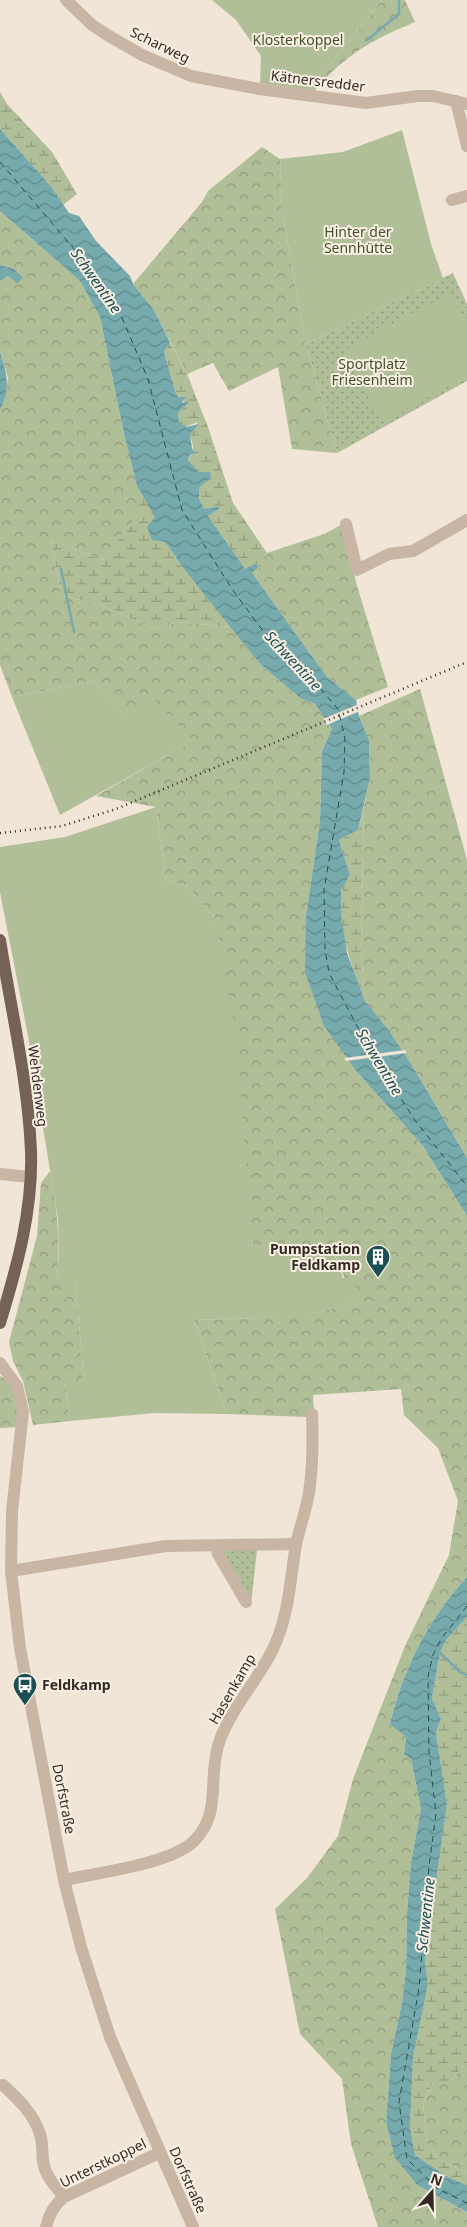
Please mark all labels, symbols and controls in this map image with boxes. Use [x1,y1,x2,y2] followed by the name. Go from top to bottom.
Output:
[127,22,193,67] street label: Scharweg
[253,30,343,49] park label: Klosterkoppel
[270,65,367,96] street label: Kätnersredder
[324,222,392,257] park label: Hinter der Sennhütte
[67,244,127,317] water label: Schwentine
[331,354,413,389] park label: Sportplatz Friesenheim
[261,626,327,695] water label: Schwentine
[352,1024,408,1099] water label: Schwentine
[24,1044,53,1128] street label: Wehdenweg
[270,1239,360,1274] place label: Pumpstation Feldkamp
[365,1244,391,1278] building icon: Pumpstation Feldkamp
[204,1650,259,1727] street label: Hasenkamp
[12,1672,38,1706] bus stop icon: Feldkamp
[42,1675,111,1694] place label: Feldkamp
[48,1762,81,1836] street label: Dorfstraße
[411,1876,439,1953] water label: Schwentine
[56,2133,149,2192] street label: Unterstkoppel
[165,2143,212,2216] street label: Dorfstraße
[407,2167,457,2217] north arrow
[428,2168,445,2190] text: N

